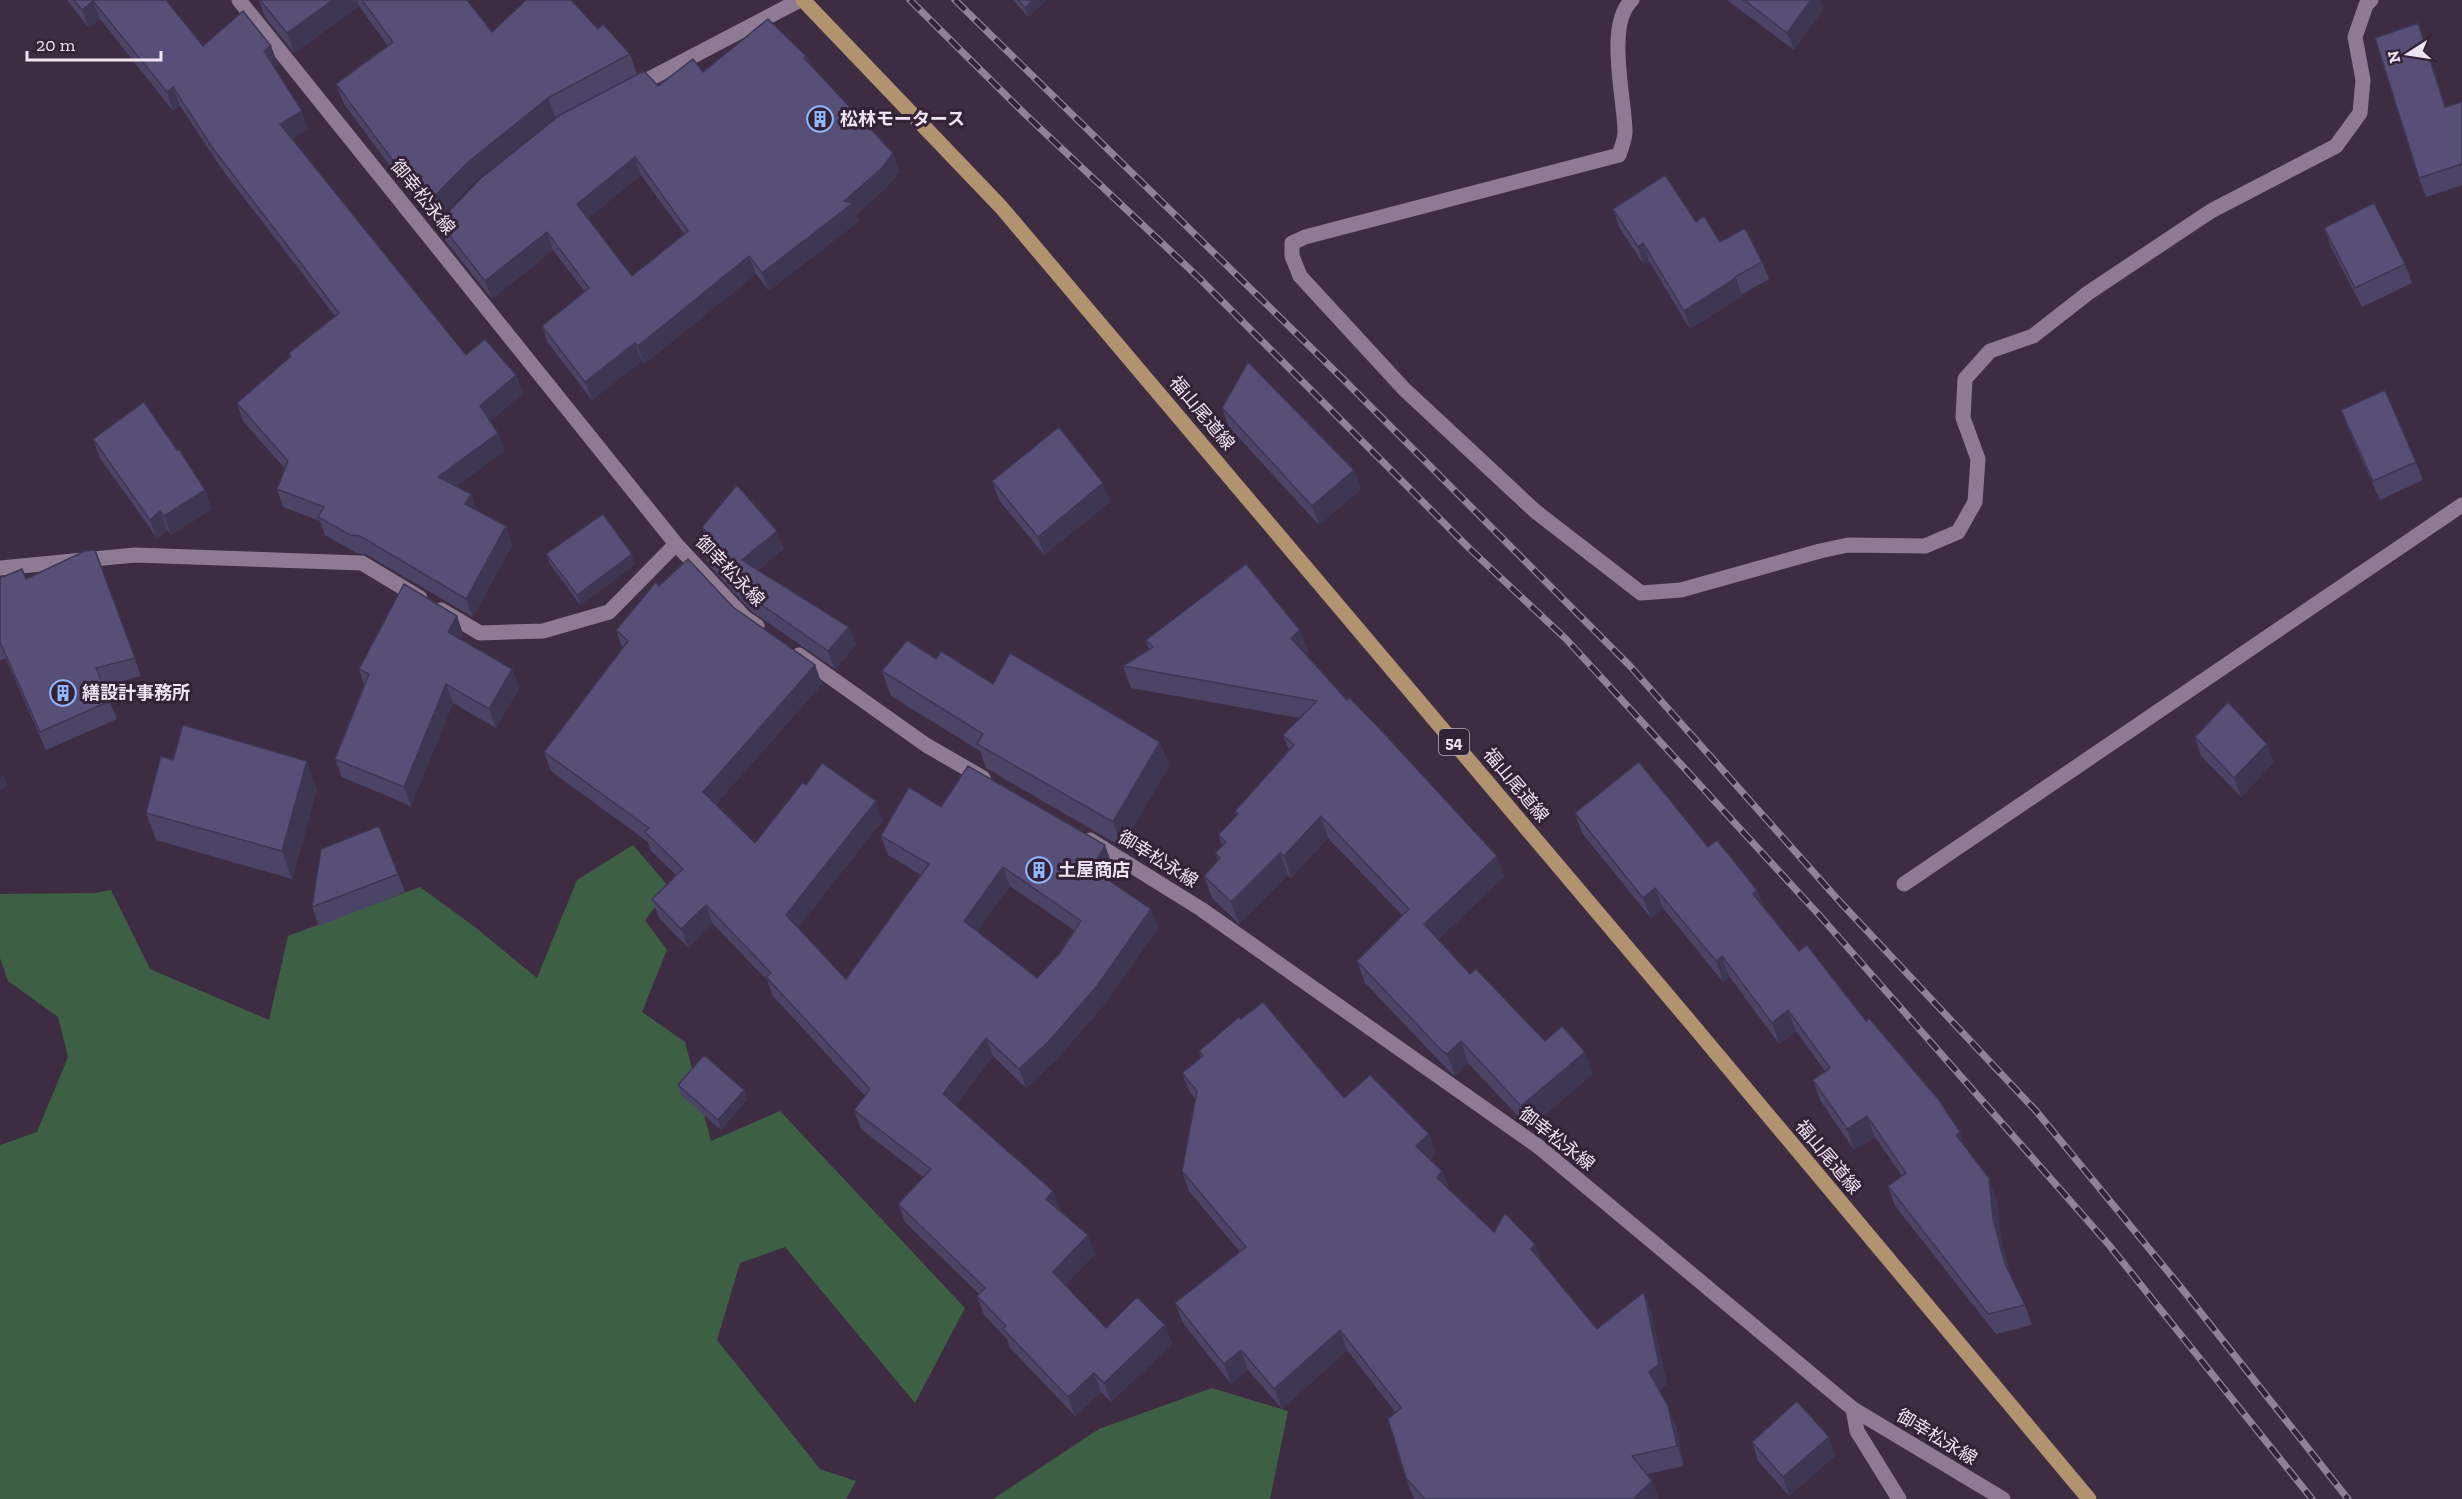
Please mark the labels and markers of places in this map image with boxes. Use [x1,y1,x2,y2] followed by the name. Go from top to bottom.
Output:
[805,104,835,134] building icon: 松林モータース
[840,108,965,130] place label: 松林モータース
[48,678,78,708] building icon: 繕設計事務所
[82,682,190,704] place label: 繕設計事務所
[1024,855,1054,885] building icon: 土屋商店
[1058,859,1130,881] place label: 土屋商店

